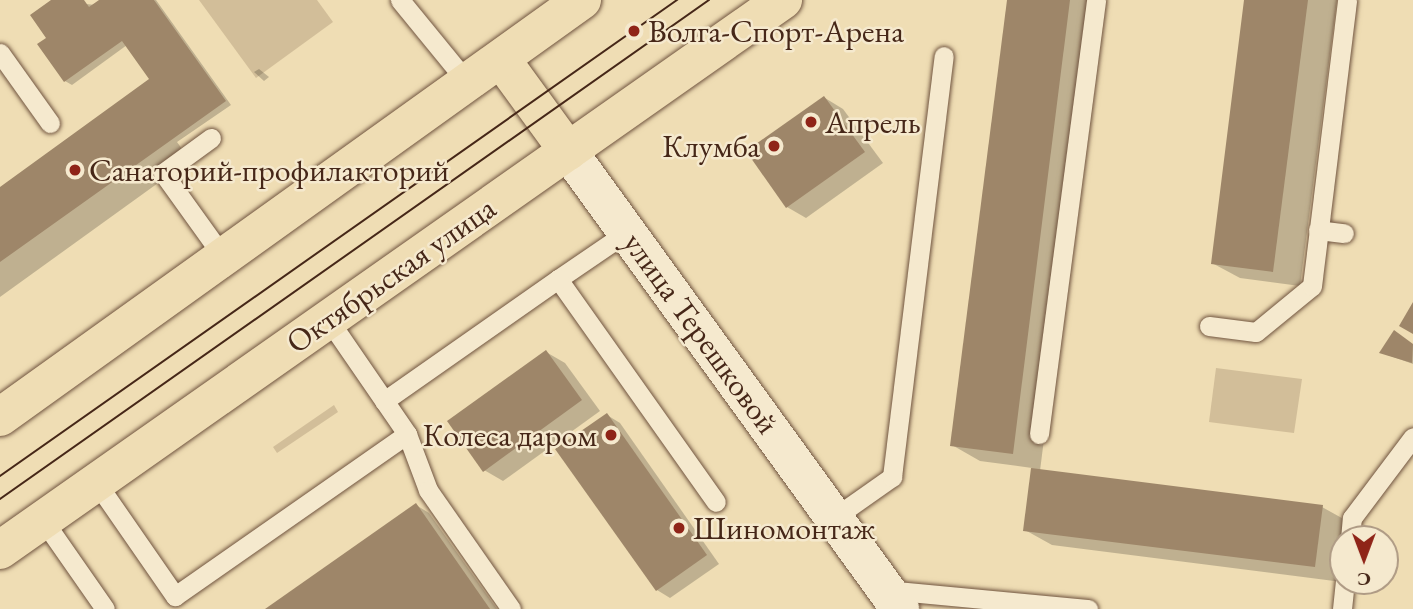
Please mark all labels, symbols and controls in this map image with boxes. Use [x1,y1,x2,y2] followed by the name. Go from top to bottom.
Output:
[648,12,904,50] place label: Волга-Спорт-Арена
[626,23,642,39] marker: Волга-Спорт-Арена
[825,103,921,141] place label: Апрель
[803,114,819,130] marker: Апрель
[662,127,760,165] place label: Клумба
[766,138,782,154] marker: Клумба
[89,151,449,189] place label: Санаторий-профилакторий
[67,162,83,178] marker: Санаторий-профилакторий
[279,189,503,361] street label: Октябрьская улица
[615,225,787,441] street label: улица Терешковой
[423,416,597,454] place label: Колеса даром
[603,427,619,443] marker: Колеса даром
[693,509,876,547] place label: Шиномонтаж
[671,520,687,536] marker: Шиномонтаж
[1329,525,1399,595] north arrow
[1357,567,1371,592] text: С

